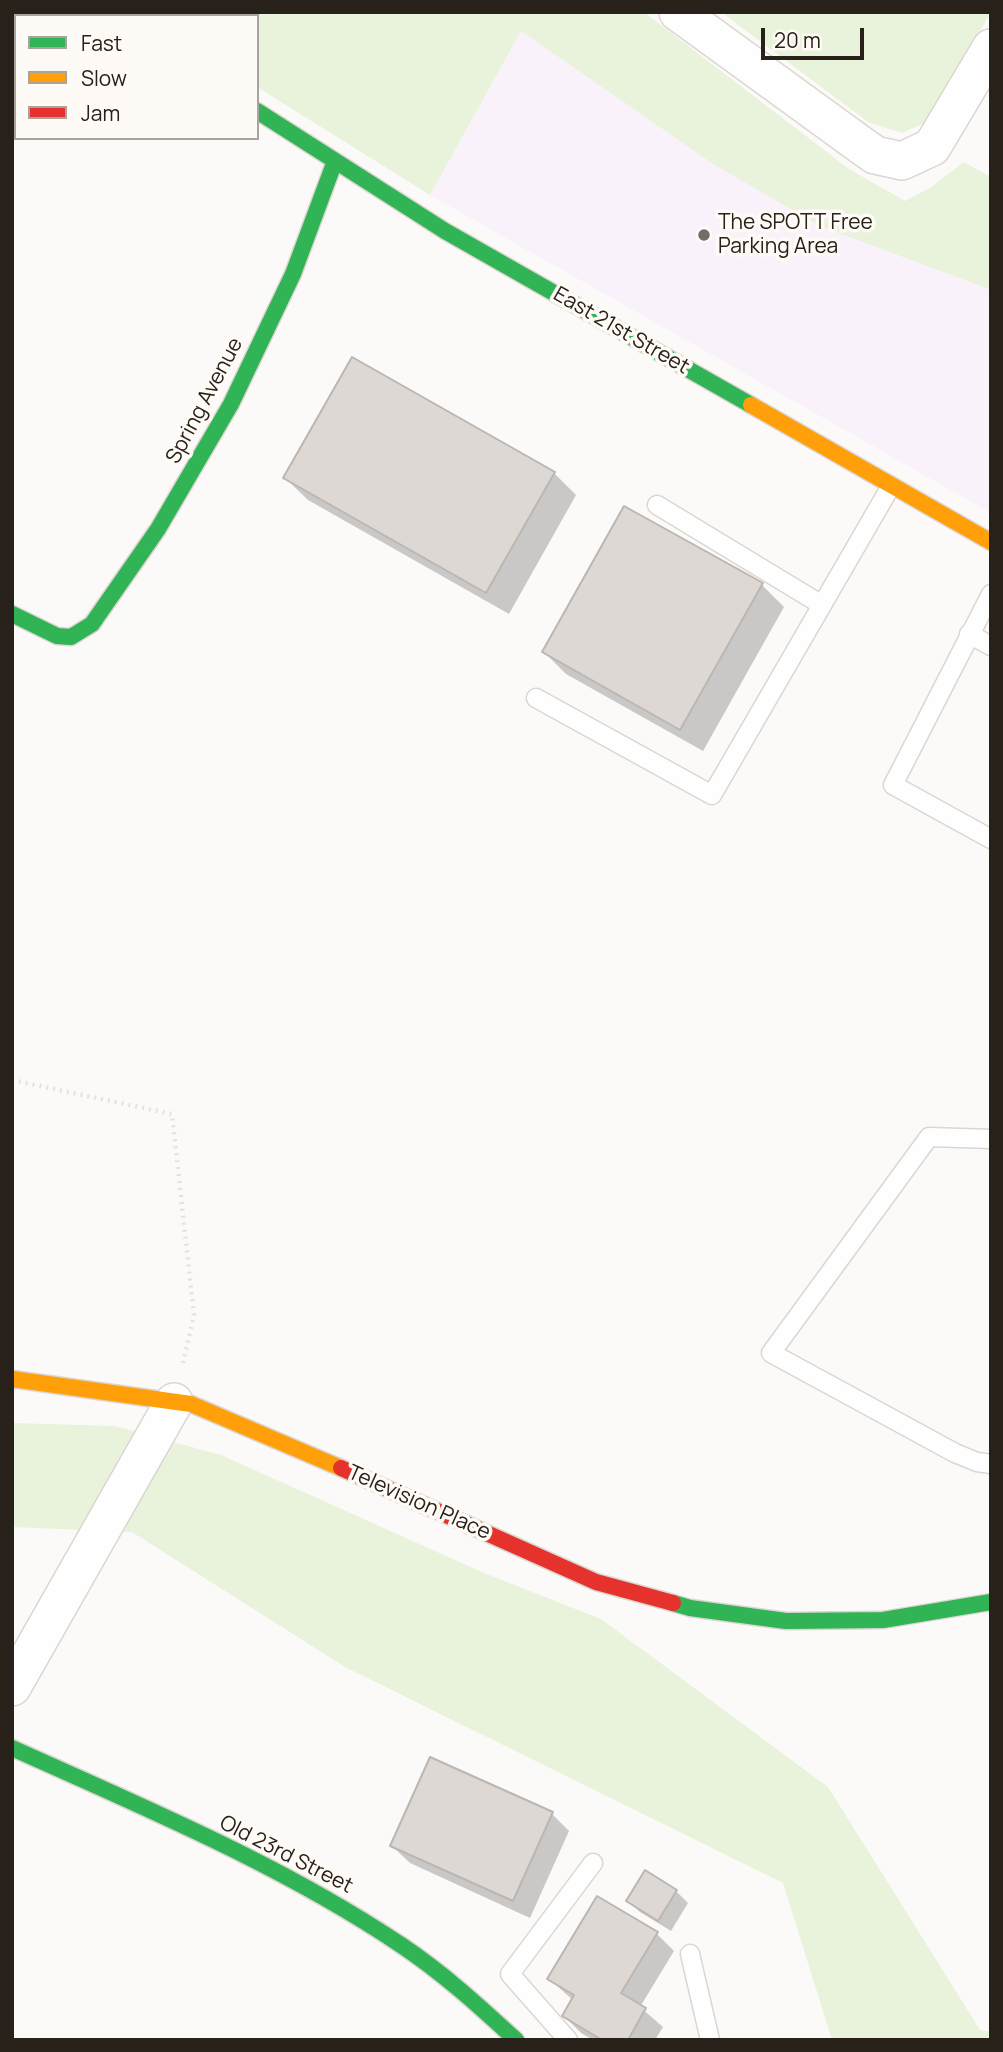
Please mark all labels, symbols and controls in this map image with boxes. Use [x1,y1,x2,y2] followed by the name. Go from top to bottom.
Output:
[14,14,259,140] legend
[765,14,868,58] scale bar
[774,26,821,54] text: 20 m
[81,29,122,57] text: Fast
[81,64,127,92] text: Slow
[81,99,120,127] text: Jam
[718,210,873,260] place label: The SPOTT Free Parking Area
[696,227,712,243] marker: The SPOTT Free Parking Area
[549,282,693,380] street label: East 21st Street
[161,334,249,468] street label: Spring Avenue
[344,1460,494,1546] street label: Television Place
[215,1811,357,1899] street label: Old 23rd Street

